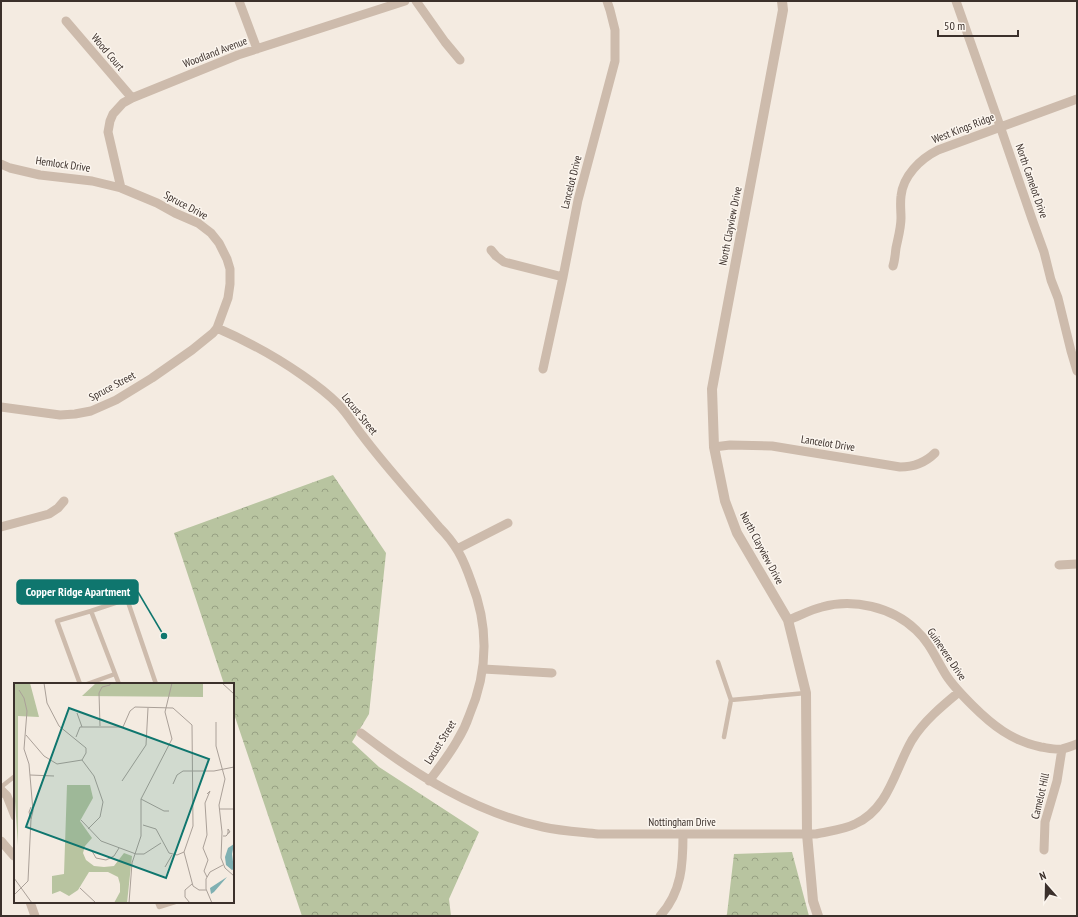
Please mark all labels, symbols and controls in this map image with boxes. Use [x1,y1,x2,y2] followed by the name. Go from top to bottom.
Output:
[938,12,1018,38] scale bar
[944,18,965,33] text: 50 m
[88,31,128,73] street label: Wood Court
[181,33,250,71] street label: Woodland Avenue
[930,110,997,146] street label: West Kings Ridge
[1013,142,1051,220] street label: North Camelot Drive
[35,153,92,175] street label: Hemlock Drive
[558,153,585,210] street label: Lancelot Drive
[715,185,745,267] street label: North Clayview Drive
[162,188,211,223] street label: Spruce Drive
[86,368,138,404] street label: Spruce Street
[339,390,381,438] street label: Locust Street
[800,432,856,454] street label: Lancelot Drive
[737,509,787,587] street label: North Clayview Drive
[17,580,138,604] callout: Copper Ridge Apartment
[26,584,131,599] text: Copper Ridge Apartment
[924,625,970,683] street label: Guinevere Drive
[14,683,234,903] inset map
[421,717,459,767] street label: Locust Street
[1028,771,1052,821] street label: Camelot Hill
[648,815,716,829] street label: Nottingham Drive
[1026,865,1066,905] north arrow
[1037,868,1048,883] text: N

